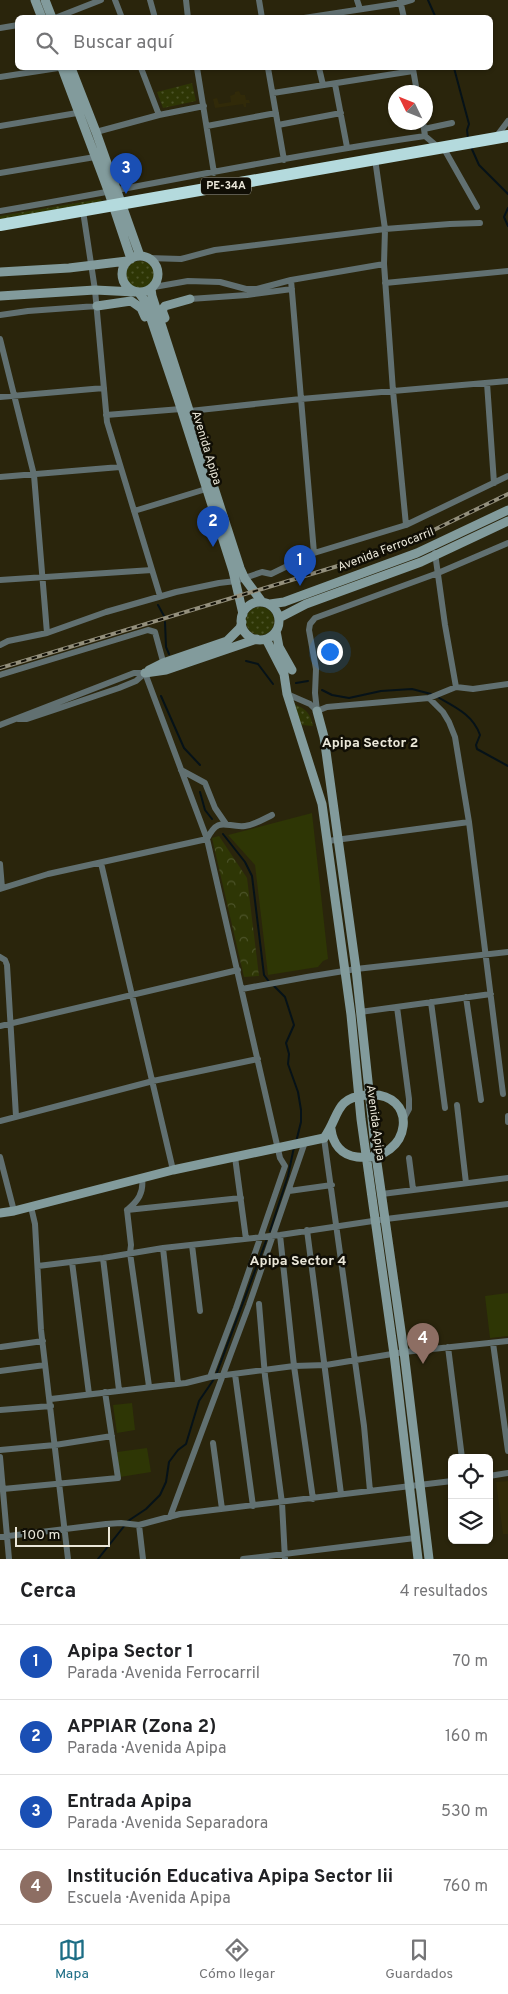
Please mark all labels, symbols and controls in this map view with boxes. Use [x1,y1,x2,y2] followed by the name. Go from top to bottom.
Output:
[15,15,493,70] search box
[33,29,61,57] icon: search
[73,31,173,55] text: Buscar aquí
[388,85,433,130] north arrow
[110,153,142,194] pin: 3
[201,178,251,195] road number: PE-34A
[187,409,225,487] street label: Avenida Apipa
[197,506,229,547] pin: 2
[336,524,436,576] street label: Avenida Ferrocarril
[284,545,316,586] pin: 1
[317,639,343,665] your location
[322,735,418,752] district label: Apipa Sector 2
[362,1084,388,1162] street label: Avenida Apipa
[250,1253,347,1270] district label: Apipa Sector 4
[407,1323,439,1364] pin: 4
[448,1454,493,1544] map controls
[448,1454,493,1499] button: locate
[448,1499,493,1544] button: layers
[15,1524,110,1547] scale bar
[22,1527,60,1544] text: 100 m
[20,1578,76,1605] text: Cerca
[400,1582,488,1602] text: 4 resultados
[67,1640,194,1664] text: Apipa Sector 1
[33,1652,39,1672] text: 1
[453,1652,488,1672] text: 70 m
[67,1664,260,1684] text: Parada · Avenida Ferrocarril
[67,1715,216,1739] text: APPIAR (Zona 2)
[31,1727,41,1747] text: 2
[445,1727,488,1747] text: 160 m
[67,1739,226,1759] text: Parada · Avenida Apipa
[67,1790,192,1814] text: Entrada Apipa
[31,1802,41,1822] text: 3
[441,1802,488,1822] text: 530 m
[67,1814,268,1834] text: Parada · Avenida Separadora
[67,1865,393,1889] text: Institución Educativa Apipa Sector Iii
[31,1877,41,1897] text: 4
[443,1877,488,1897] text: 760 m
[67,1889,231,1909] text: Escuela · Avenida Apipa
[55,1936,89,1983] tab: Mapa
[199,1936,275,1983] tab: Cómo llegar
[385,1936,453,1983] tab: Guardados

